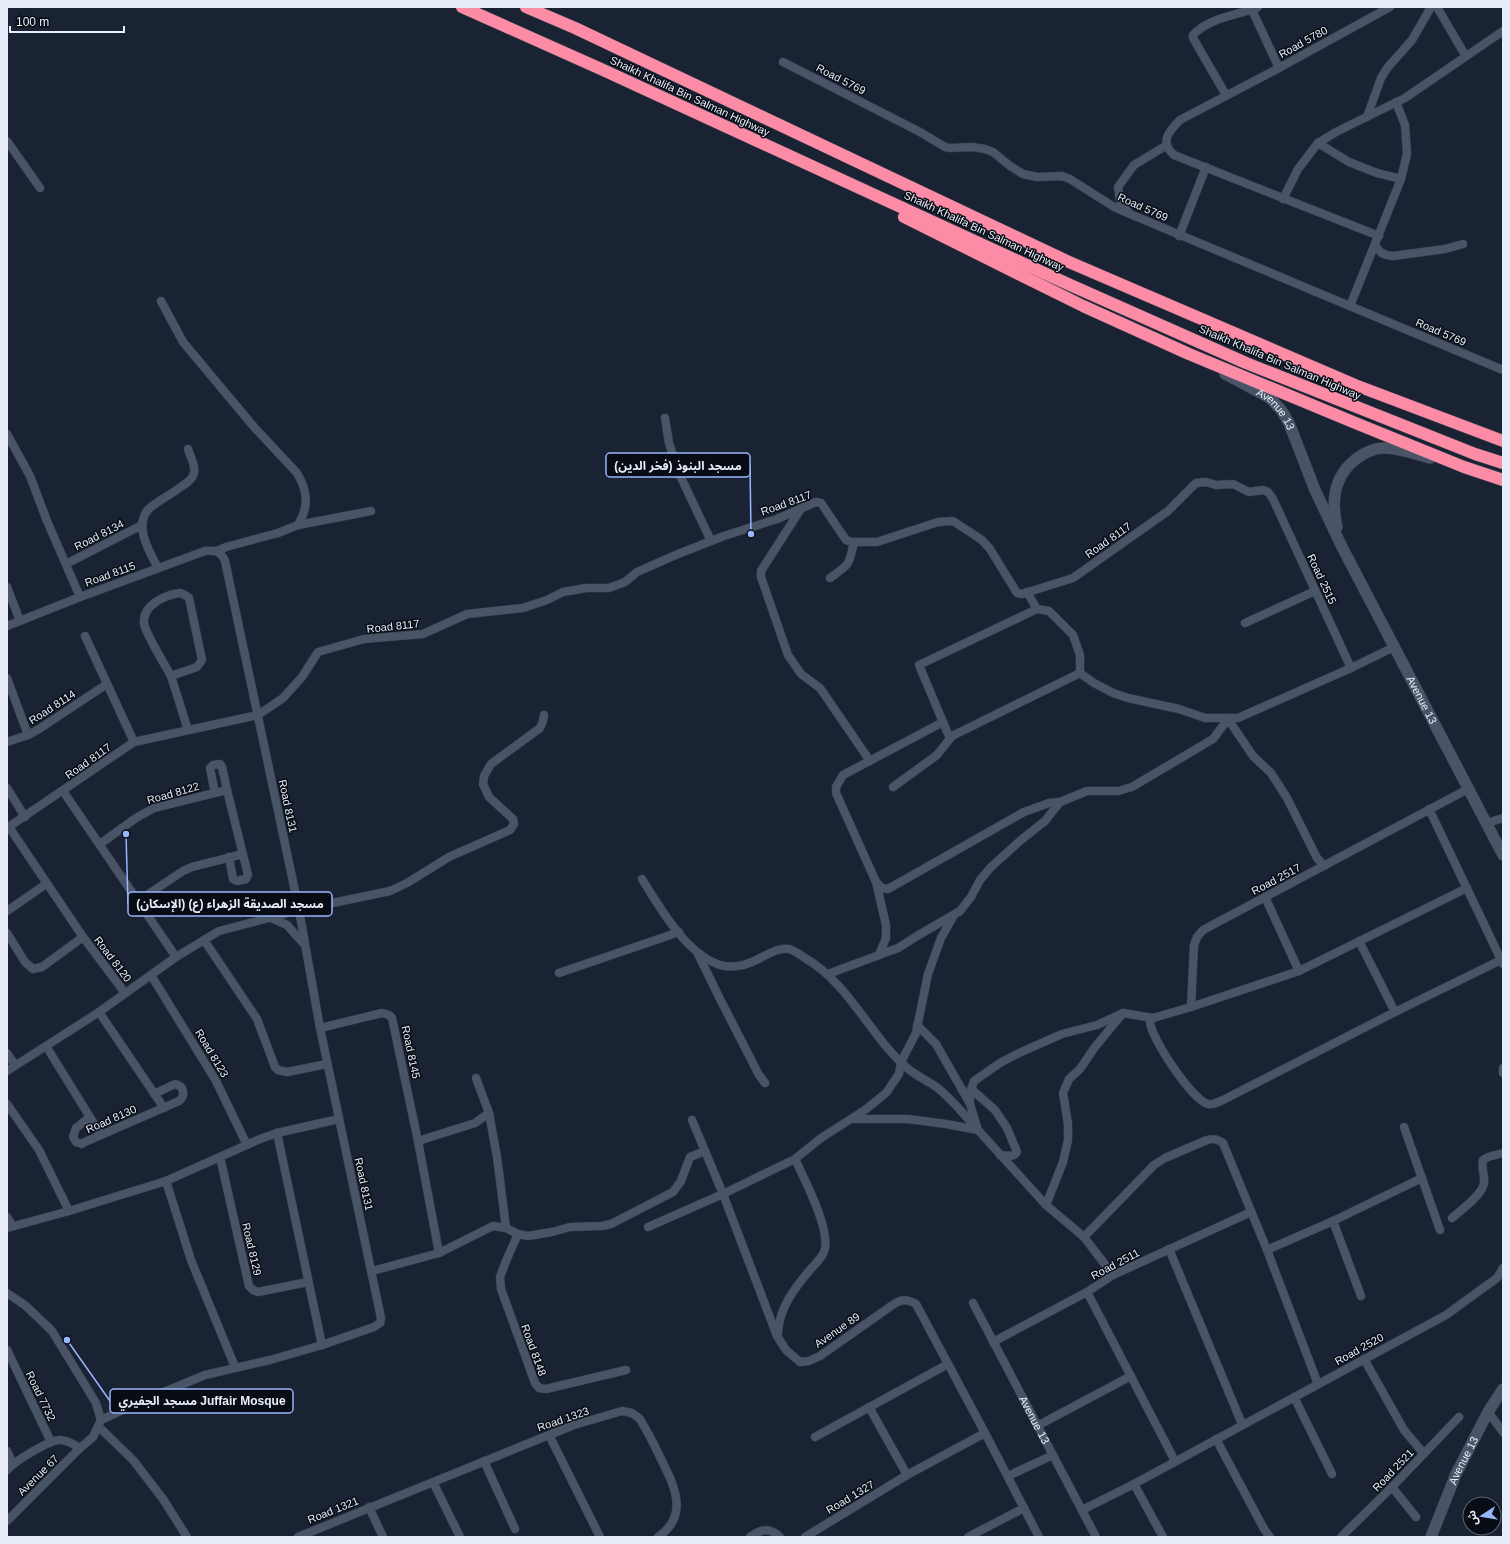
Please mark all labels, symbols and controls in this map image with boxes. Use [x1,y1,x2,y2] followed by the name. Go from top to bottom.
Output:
[10,8,124,34] scale bar
[16,15,49,29] text: 100 m
[1277,24,1329,60] street label: Road 5780
[608,54,772,139] street label: Shaikh Khalifa Bin Salman Highway
[814,61,868,97] street label: Road 5769
[902,189,1066,274] street label: Shaikh Khalifa Bin Salman Highway
[1116,191,1170,223] street label: Road 5769
[1414,316,1468,348] street label: Road 5769
[1197,322,1363,402] street label: Shaikh Khalifa Bin Salman Highway
[1255,386,1297,431] street label: Avenue 13
[606,453,750,477] callout: مسجد البنوذ (فخر الدين)
[614,459,742,473] text: مسجد البنوذ (فخر الدين)
[759,488,813,518] street label: Road 8117
[72,517,126,553] street label: Road 8134
[1083,520,1133,560] street label: Road 8117
[1305,552,1339,606] street label: Road 2515
[83,559,137,589] street label: Road 8115
[366,617,420,635] street label: Road 8117
[1404,674,1439,726] street label: Avenue 13
[27,688,77,726] street label: Road 8114
[63,741,113,781] street label: Road 8117
[277,778,299,834] street label: Road 8131
[145,780,201,806] street label: Road 8122
[1249,861,1303,897] street label: Road 2517
[128,892,332,916] callout: مسجد الصديقة الزهراء (ع) (الإسكان)
[136,897,324,913] text: مسجد الصديقة الزهراء (ع) (الإسكان)
[92,934,134,984] street label: Road 8120
[400,1024,422,1080] street label: Road 8145
[193,1027,231,1079] street label: Road 8123
[84,1103,138,1135] street label: Road 8130
[353,1156,375,1212] street label: Road 8131
[240,1221,264,1277] street label: Road 8129
[1089,1246,1141,1282] street label: Road 2511
[812,1310,862,1350] street label: Avenue 89
[519,1323,549,1377] street label: Road 8148
[1333,1331,1385,1367] street label: Road 2520
[24,1369,58,1423] street label: Road 7732
[110,1389,293,1413] callout: مسجد الجفيري Juffair Mosque
[118,1394,286,1411] text: مسجد الجفيري Juffair Mosque
[1017,1394,1052,1446] street label: Avenue 13
[536,1405,590,1433] street label: Road 1323
[1446,1434,1480,1486] street label: Avenue 13
[1370,1446,1416,1494] street label: Road 2521
[15,1452,61,1498] street label: Avenue 67
[824,1478,876,1516] street label: Road 1327
[306,1494,360,1526] street label: Road 1321
[1462,1496,1502,1536] north arrow
[1465,1509,1481,1527] text: ش

